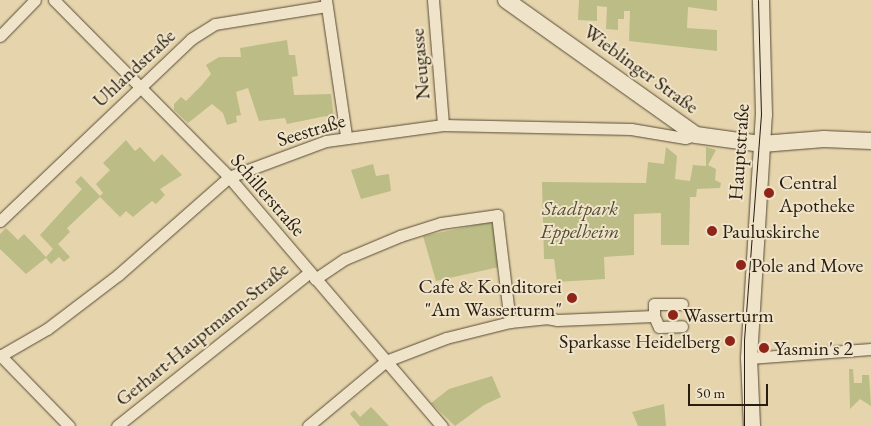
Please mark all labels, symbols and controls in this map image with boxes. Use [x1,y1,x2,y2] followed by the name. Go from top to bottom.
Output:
[579,19,703,119] street label: Wieblinger Straße
[88,24,180,112] street label: Uhlandstraße
[405,27,435,101] street label: Neugasse
[724,103,754,201] street label: Hauptstraße
[274,108,348,152] street label: Seestraße
[225,149,311,241] street label: Schillerstraße
[779,170,855,217] place label: Central Apotheke
[763,187,775,199] marker: Central Apotheke
[541,197,619,244] park label: Stadtpark Eppelheim
[722,219,820,243] place label: Pauluskirche
[706,225,718,237] marker: Pauluskirche
[751,253,863,277] place label: Pole and Move
[111,257,293,411] street label: Gerhart-Hauptmann-Straße
[735,259,747,271] marker: Pole and Move
[418,274,562,321] place label: Cafe & Konditorei "Am Wasserturm"
[566,292,578,304] marker: Cafe & Konditorei "Am Wasserturm"
[683,303,774,327] place label: Wasserturm
[667,309,679,321] marker: Wasserturm
[559,329,720,353] place label: Sparkasse Heidelberg
[724,335,736,347] marker: Sparkasse Heidelberg
[774,336,853,360] place label: Yasmin's 2
[758,342,770,354] marker: Yasmin's 2
[691,374,771,406] scale bar
[696,383,725,402] text: 50 m

